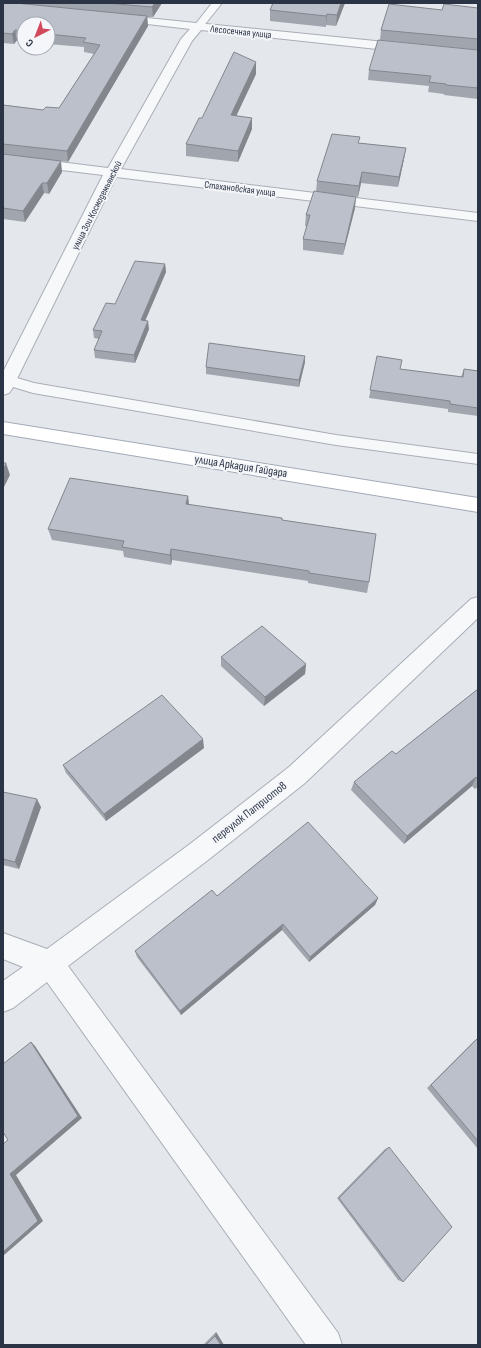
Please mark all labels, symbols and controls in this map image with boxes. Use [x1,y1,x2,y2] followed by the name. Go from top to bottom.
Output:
[16,16,56,56] north arrow
[209,23,272,41] street label: Лесосечная улица
[23,36,36,50] text: С
[69,159,124,252] street label: улица Зои Космодемьянской
[204,179,276,199] street label: Стахановская улица
[193,452,289,481] street label: улица Аркадия Гайдара
[209,778,290,846] street label: переулок Патриотов

